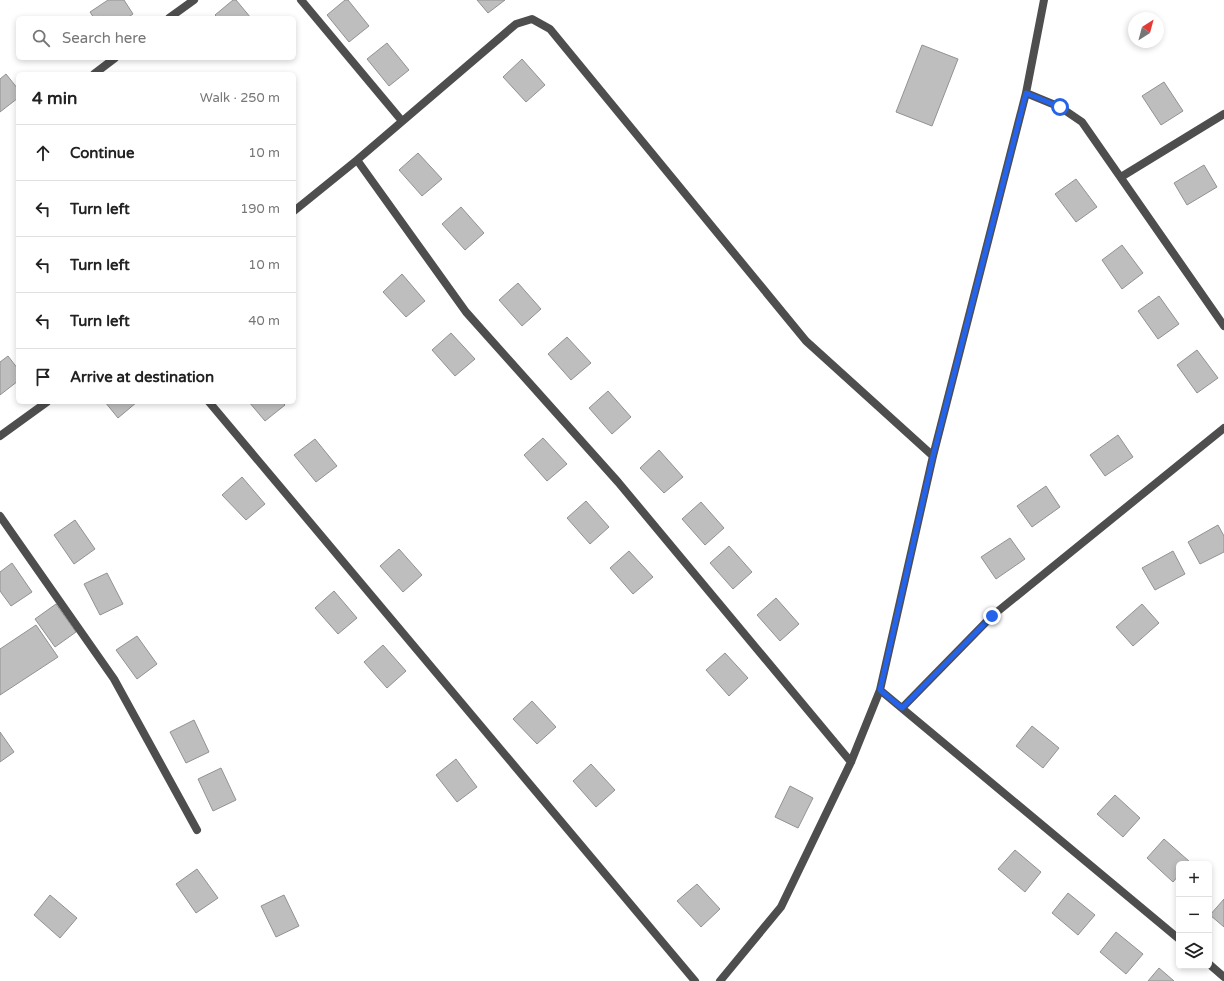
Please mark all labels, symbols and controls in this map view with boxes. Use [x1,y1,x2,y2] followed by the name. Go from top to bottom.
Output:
[1128,12,1164,48] north arrow
[16,16,296,60] search box
[30,27,52,49] icon: search
[62,29,146,47] text: Search here
[32,88,77,109] text: 4 min
[200,90,280,106] text: Walk · 250 m
[1051,98,1069,116] route start
[32,142,54,164] icon: ahead
[70,144,134,162] text: Continue
[248,145,280,161] text: 10 m
[32,198,54,220] icon: left
[70,200,130,218] text: Turn left
[240,201,280,217] text: 190 m
[32,254,54,276] icon: left
[70,256,130,274] text: Turn left
[248,257,280,273] text: 10 m
[32,310,54,332] icon: left
[70,312,130,330] text: Turn left
[248,313,280,329] text: 40 m
[32,366,54,388] icon: arrive
[70,368,214,386] text: Arrive at destination
[983,607,1001,625] route end
[1176,861,1212,969] map controls
[1176,861,1212,897] button: +
[1176,897,1212,933] button: −
[1176,933,1212,969] button: layers

